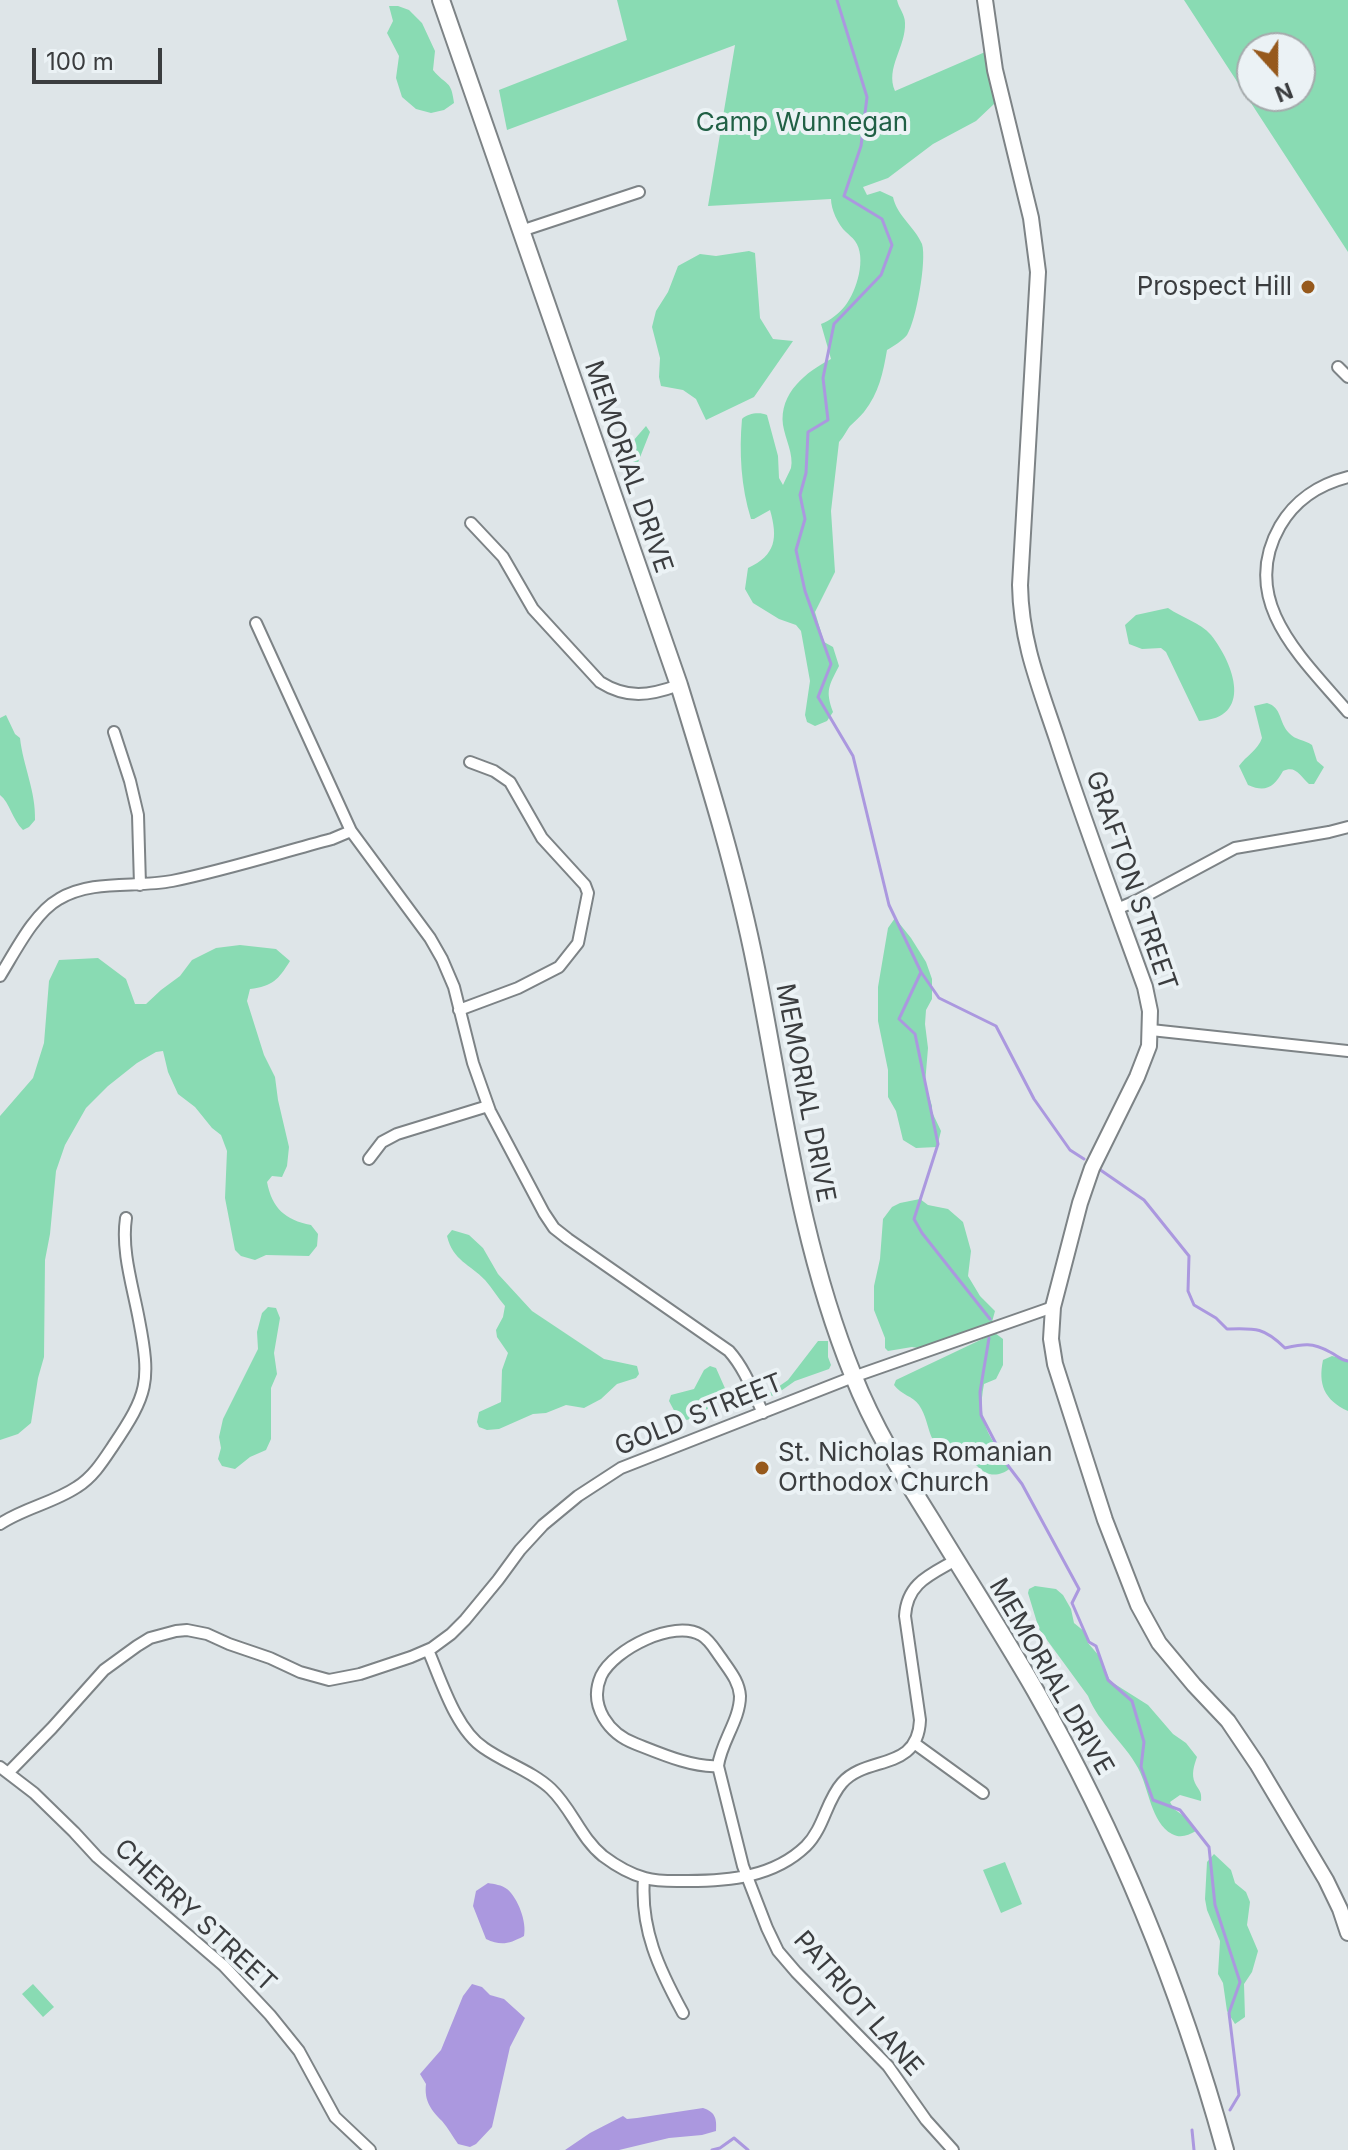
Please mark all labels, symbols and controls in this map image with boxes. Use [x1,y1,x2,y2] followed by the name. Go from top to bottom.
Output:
[36,32,166,82] scale bar
[1236,32,1316,112] north arrow
[46,47,114,76] text: 100 m
[1271,77,1296,108] text: N
[696,107,908,139] park label: Camp Wunnegan
[1137,271,1292,303] place label: Prospect Hill
[1299,278,1317,296] marker: Prospect Hill
[577,357,679,577] street label: MEMORIAL DRIVE
[1079,767,1183,995] street label: GRAFTON STREET
[768,981,842,1205] street label: MEMORIAL DRIVE
[611,1367,787,1463] street label: GOLD STREET
[778,1437,1053,1498] place label: St. Nicholas Romanian Orthodox Church
[753,1459,771,1477] marker: St. Nicholas Romanian Orthodox Church
[982,1573,1120,1781] street label: MEMORIAL DRIVE
[108,1833,282,1999] street label: CHERRY STREET
[787,1925,929,2083] street label: PATRIOT LANE

